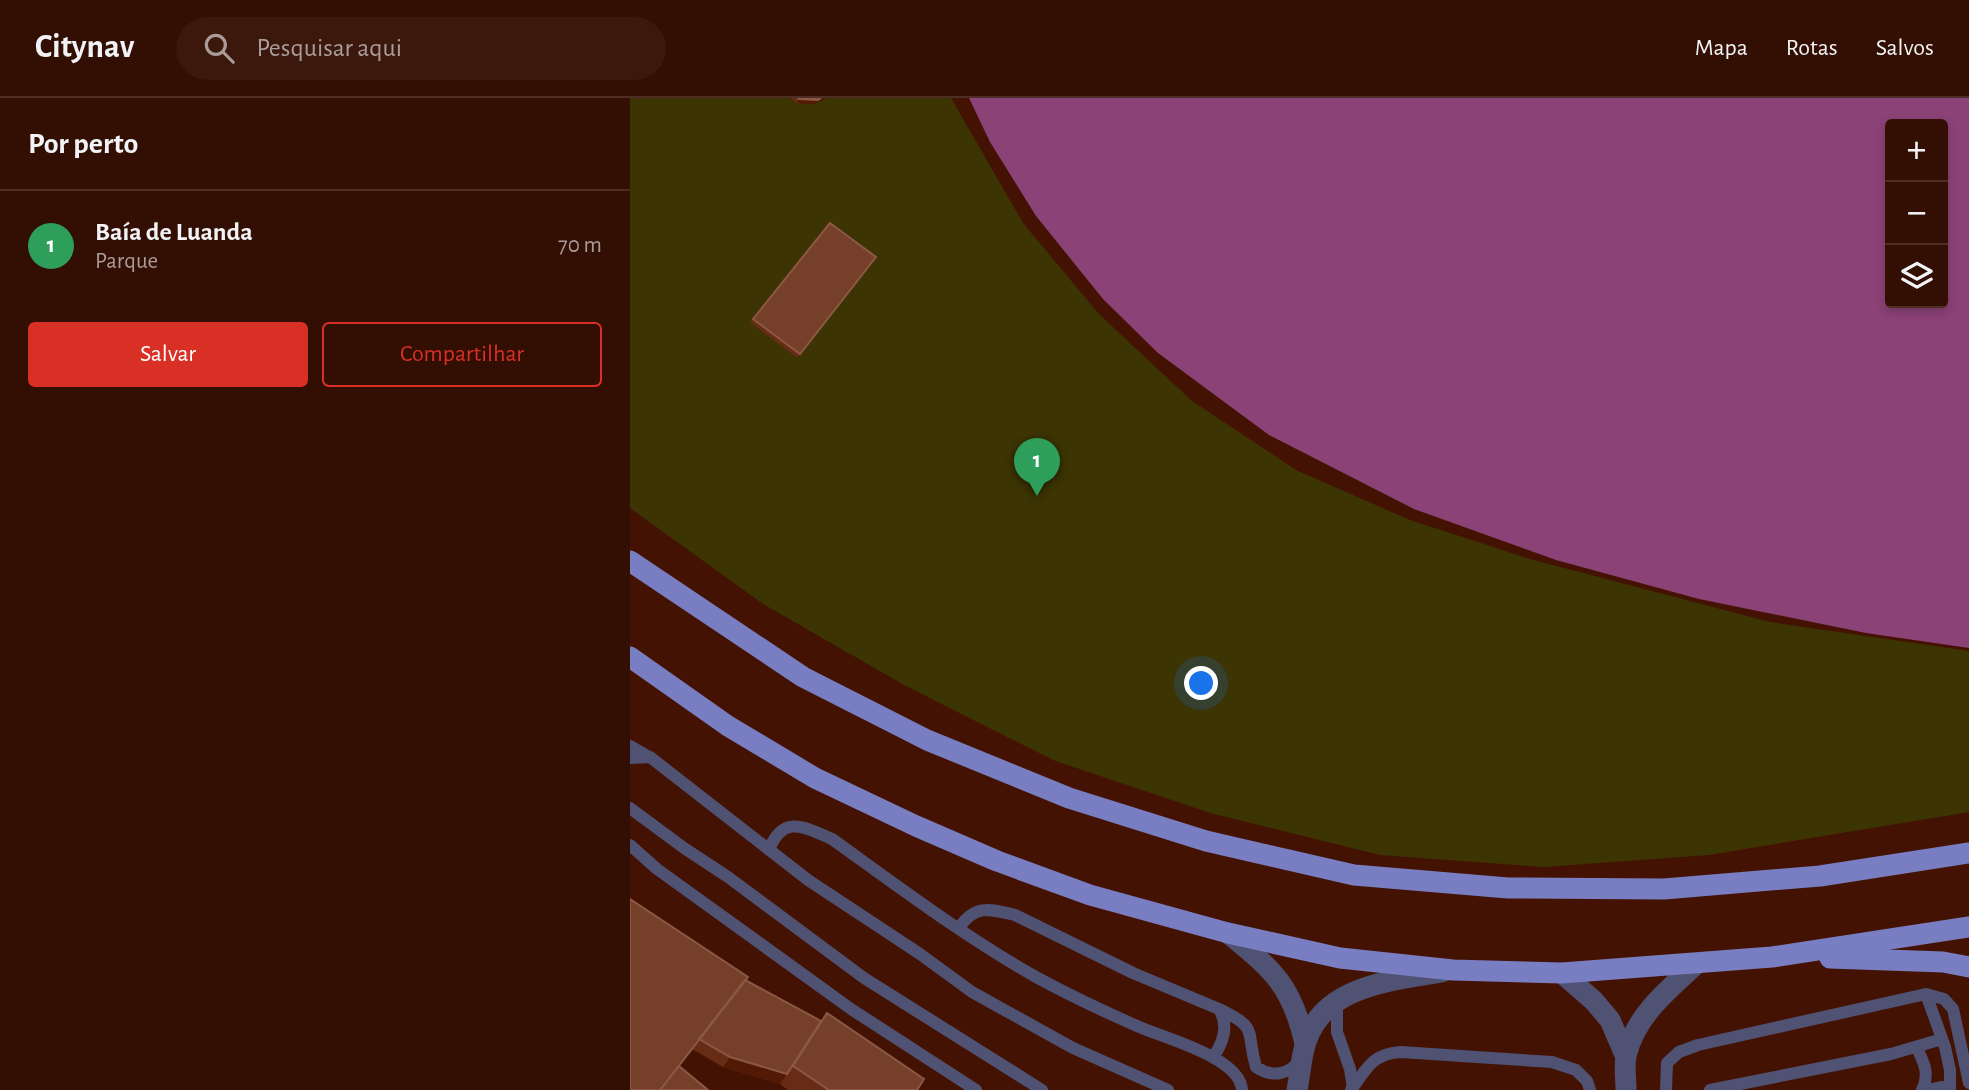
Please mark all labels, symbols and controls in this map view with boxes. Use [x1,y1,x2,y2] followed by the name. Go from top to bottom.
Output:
[176,17,666,80] search box
[200,29,238,67] icon: search
[35,31,134,64] text: Citynav
[256,35,402,61] text: Pesquisar aqui
[1695,36,1748,60] text: Mapa
[1786,36,1838,60] text: Rotas
[1876,36,1934,60] text: Salvos
[1885,119,1948,308] map controls
[1885,119,1948,182] button: +
[28,129,138,159] text: Por perto
[1885,182,1948,245] button: −
[95,219,253,245] text: Baía de Luanda
[47,234,55,257] text: 1
[558,234,602,257] text: 70 m
[1885,245,1948,308] button: layers
[95,250,158,273] text: Parque
[28,322,308,387] button: Salvar
[322,322,602,387] button: Compartilhar
[1014,438,1060,496] pin: 1
[1184,666,1218,700] your location

